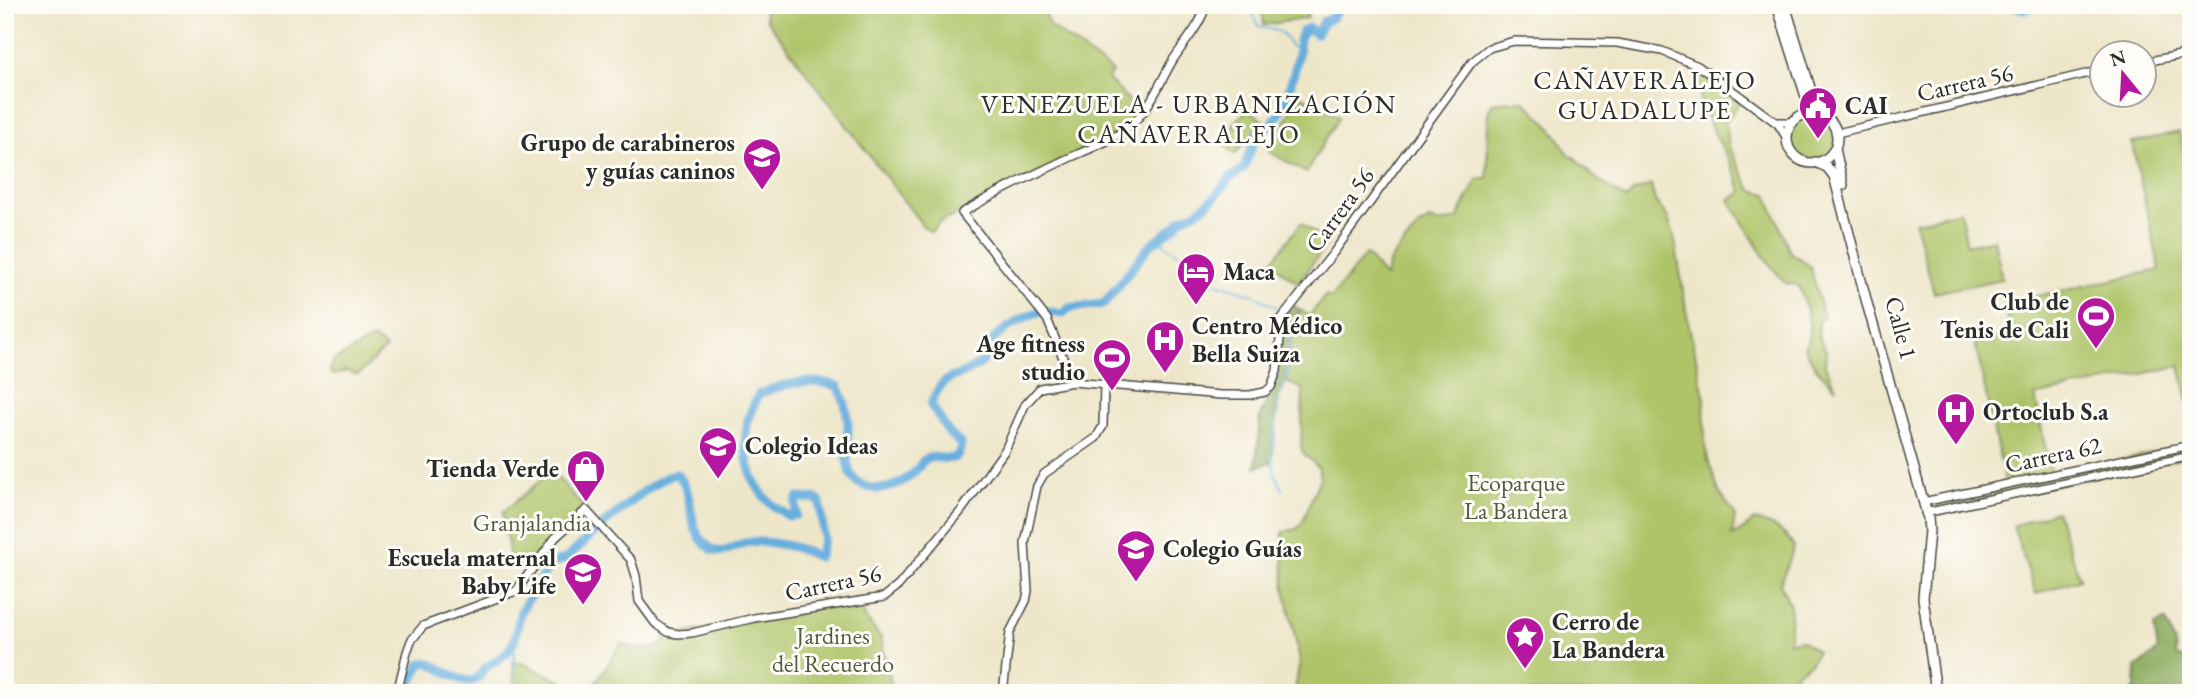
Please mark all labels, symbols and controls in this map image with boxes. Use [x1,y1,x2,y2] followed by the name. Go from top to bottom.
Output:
[2088,38,2158,108] north arrow
[2107,44,2130,73] text: N
[1914,56,2016,109] street label: Carrera 56
[1533,63,1757,127] district label: CAÑAVERALEJO GUADALUPE
[1797,85,1839,140] public building icon: CAI
[981,87,1397,151] district label: VENEZUELA - URBANIZACIÓN CAÑAVERALEJO
[1845,90,1888,121] place label: CAI
[521,127,735,187] place label: Grupo de carabineros y guías caninos
[741,136,783,191] school or university icon: Grupo de carabineros y guías caninos
[1298,161,1381,258] street label: Carrera 56
[1175,251,1217,306] hotel icon: Maca
[1223,256,1276,287] place label: Maca
[1940,286,2069,345] place label: Club de Tenis de Cali
[1878,293,1925,363] street label: Calle 1
[2075,295,2117,350] sports icon: Club de Tenis de Cali
[1192,310,1342,369] place label: Centro Médico Bella Suiza
[1144,319,1186,374] hospital icon: Centro Médico Bella Suiza
[975,328,1085,387] place label: Age fitness studio
[1091,337,1133,392] sports icon: Age fitness studio
[1935,391,1977,446] hospital icon: Ortoclub S.a
[1983,396,2109,427] place label: Ortoclub S.a
[697,425,739,480] school or university icon: Colegio Ideas
[2002,429,2104,480] street label: Carrera 62
[745,430,878,462] place label: Colegio Ideas
[565,448,607,503] shop icon: Tienda Verde
[426,453,559,484] place label: Tienda Verde
[1464,467,1568,526] park label: Ecoparque La Bandera
[473,507,592,538] park label: Granjalandia
[1115,528,1157,583] school or university icon: Colegio Guías
[1163,533,1302,565] place label: Colegio Guías
[388,542,556,602] place label: Escuela maternal Baby Life
[562,551,604,606] school or university icon: Escuela maternal Baby Life
[782,557,884,608] street label: Carrera 56
[1552,606,1665,665] place label: Cerro de La Bandera
[1504,615,1546,670] place icon: Cerro de La Bandera
[772,620,894,679] park label: Jardines del Recuerdo

